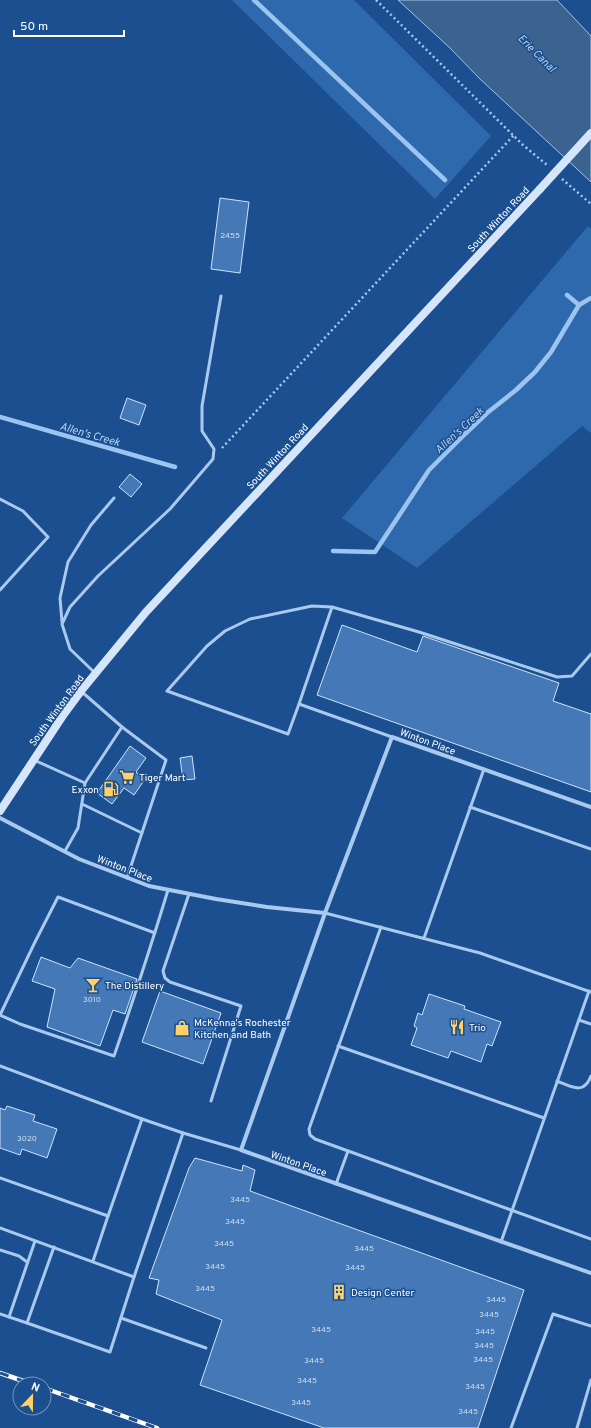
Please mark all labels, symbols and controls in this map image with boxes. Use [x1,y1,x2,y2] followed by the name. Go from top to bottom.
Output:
[14,12,124,38] scale bar
[20,19,48,35] text: 50 m
[514,32,559,77] water label: Erie Canal
[465,184,533,256] street label: South Winton Road
[220,231,240,241] house number: 2455
[432,404,487,457] water label: Allen's Creek
[58,420,122,450] water label: Allen's Creek
[244,421,312,493] street label: South Winton Road
[27,673,87,749] street label: South Winton Road
[398,726,457,759] street label: Winton Place
[118,768,136,786] supermarket icon: Tiger Mart
[139,772,186,785] place label: Tiger Mart
[102,780,120,798] fuel station icon: Exxon
[72,784,99,797] place label: Exxon
[95,853,154,886] street label: Winton Place
[84,976,102,994] bar icon: The Distillery
[105,980,164,993] place label: The Distillery
[83,995,101,1005] house number: 3010
[194,1017,291,1042] place label: McKenna's Rochester Kitchen and Bath
[448,1018,466,1036] restaurant icon: Trio
[173,1019,191,1037] shop icon: McKenna's Rochester Kitchen and Bath
[469,1022,486,1035] place label: Trio
[17,1134,37,1144] house number: 3020
[269,1149,328,1180] street label: Winton Place
[230,1195,250,1205] house number: 3445
[225,1217,245,1227] house number: 3445
[214,1239,234,1249] house number: 3445
[354,1244,374,1254] house number: 3445
[205,1262,225,1272] house number: 3445
[345,1263,365,1273] house number: 3445
[330,1283,348,1301] building icon: Design Center
[195,1284,215,1294] house number: 3445
[351,1287,415,1300] place label: Design Center
[486,1295,506,1305] house number: 3445
[479,1310,499,1320] house number: 3445
[311,1325,331,1335] house number: 3445
[475,1327,495,1337] house number: 3445
[474,1341,494,1351] house number: 3445
[473,1355,493,1365] house number: 3445
[304,1356,324,1366] house number: 3445
[12,1376,52,1416] north arrow
[297,1376,317,1386] house number: 3445
[29,1380,42,1396] text: N
[465,1382,485,1392] house number: 3445
[291,1398,311,1408] house number: 3445
[458,1407,478,1417] house number: 3445

